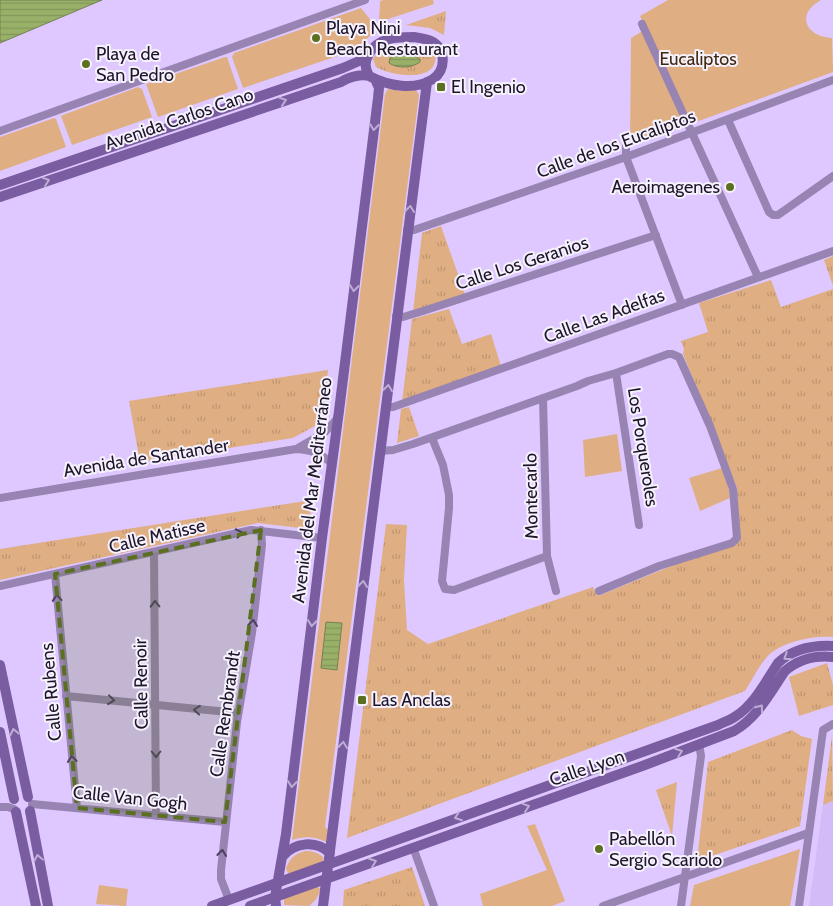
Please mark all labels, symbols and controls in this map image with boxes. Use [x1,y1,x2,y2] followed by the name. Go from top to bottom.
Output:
[326,17,458,60] place label: Playa Nini Beach Restaurant
[310,32,322,44] marker: Playa Nini Beach Restaurant
[96,43,174,86] place label: Playa de San Pedro
[659,48,737,70] park label: Eucaliptos
[80,58,92,70] marker: Playa de San Pedro
[451,76,526,98] place label: El Ingenio
[435,81,447,93] marker: El Ingenio
[102,83,256,155] street label: Avenida Carlos Cano
[278,97,287,107] one-way arrow
[534,105,698,183] street label: Calle de los Eucaliptos
[369,123,380,131] one-way arrow
[611,176,720,198] place label: Aeroimagenes
[41,177,50,187] one-way arrow
[724,181,736,193] marker: Aeroimagenes
[404,205,415,213] one-way arrow
[453,231,591,295] street label: Calle Los Geranios
[349,284,360,292] one-way arrow
[541,284,667,348] street label: Calle Las Adelfas
[287,376,337,604] street label: Avenida del Mar Mediterráneo
[382,384,393,392] one-way arrow
[623,386,663,508] street label: Los Porqueroles
[62,434,230,482] street label: Avenida de Santander
[519,453,543,539] street label: Montecarlo
[107,514,207,558] street label: Calle Matisse
[235,528,243,539] one-way arrow
[357,580,368,588] one-way arrow
[52,593,63,601] one-way arrow
[150,600,160,608] one-way arrow
[247,618,258,626] one-way arrow
[307,619,318,627] one-way arrow
[129,638,153,729] street label: Calle Renoir
[36,642,66,742] street label: Calle Rubens
[205,649,245,779] street label: Calle Rembrandt
[783,651,792,660] one-way arrow
[372,689,451,711] place label: Las Anclas
[108,694,116,705] one-way arrow
[356,694,368,706] marker: Las Anclas
[193,704,201,715] one-way arrow
[754,704,763,714] one-way arrow
[9,728,20,737] one-way arrow
[337,741,348,749] one-way arrow
[547,745,627,791] street label: Calle Lyon
[674,748,683,758] one-way arrow
[151,750,162,758] one-way arrow
[67,755,78,763] one-way arrow
[72,781,188,815] street label: Calle Van Gogh
[287,781,298,789] one-way arrow
[521,802,530,812] one-way arrow
[454,811,462,821] one-way arrow
[609,828,722,871] place label: Pabellón Sergio Scariolo
[593,843,605,855] marker: Pabellón Sergio Scariolo
[216,849,227,857] one-way arrow
[34,854,44,863] one-way arrow
[368,858,377,868] one-way arrow

